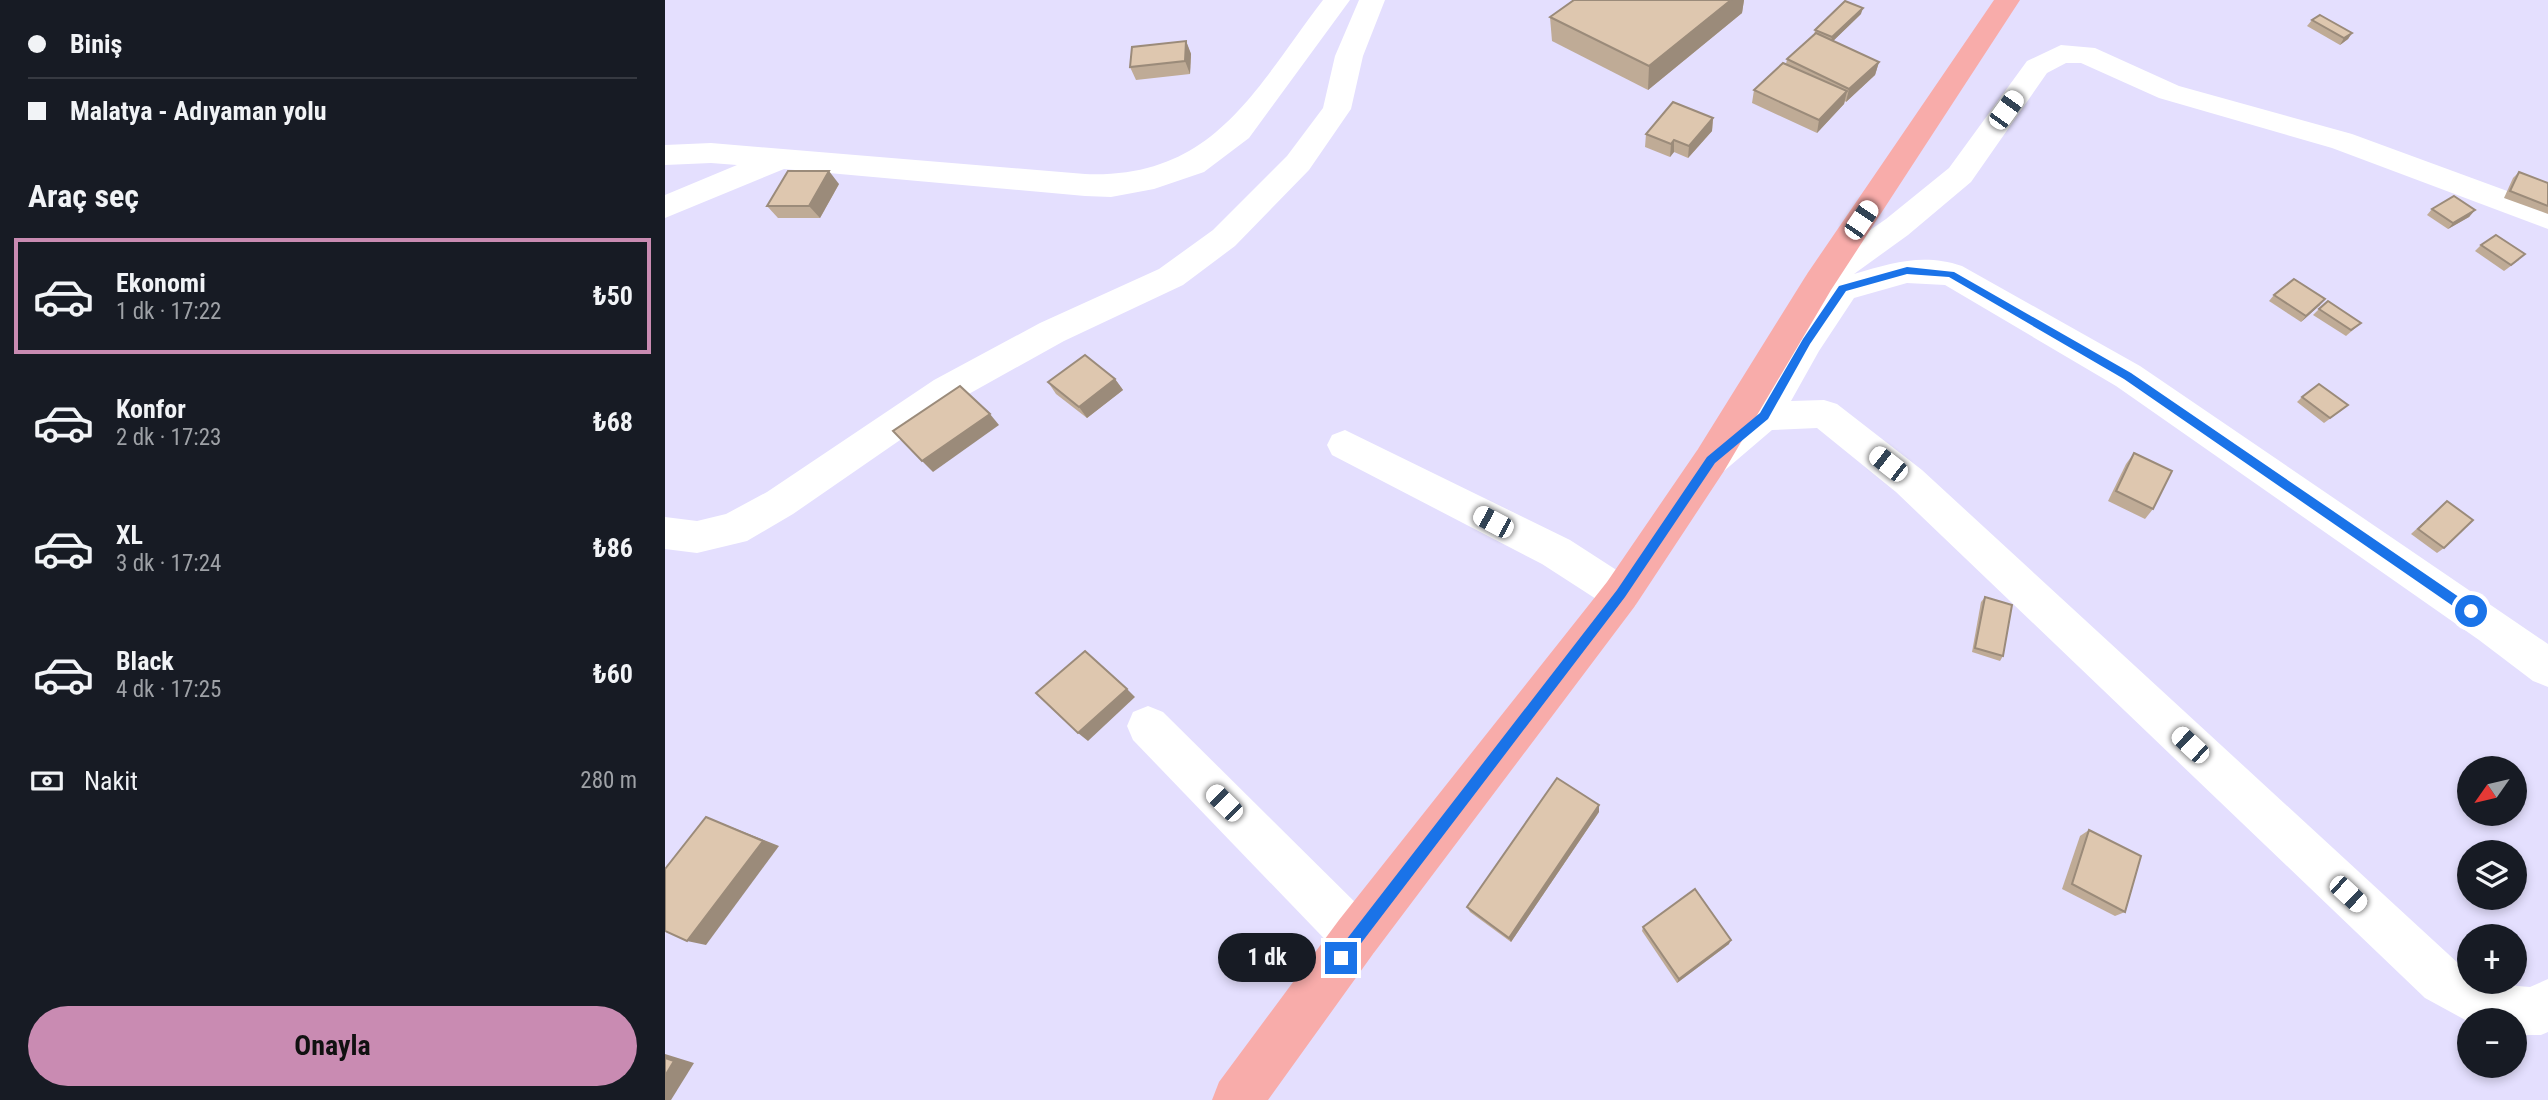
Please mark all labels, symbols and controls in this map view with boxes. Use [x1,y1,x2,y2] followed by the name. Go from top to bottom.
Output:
[70,29,122,59] text: Biniş
[1986,87,2027,133] car
[70,96,327,126] text: Malatya - Adıyaman yolu
[28,177,139,215] text: Araç seç
[1841,197,1882,243] car
[32,265,95,328] icon: car
[116,268,206,298] text: Ekonomi
[593,281,633,311] text: ₺50
[116,298,221,325] text: 1 dk · 17:22
[32,391,95,454] icon: car
[116,394,186,424] text: Konfor
[593,407,633,437] text: ₺68
[116,424,221,451] text: 2 dk · 17:23
[1865,443,1912,485] car
[1470,503,1517,541] car
[32,517,95,580] icon: car
[116,520,143,550] text: XL
[593,533,633,563] text: ₺86
[116,550,221,577] text: 3 dk · 17:24
[2455,595,2487,627] route start
[32,643,95,706] icon: car
[116,646,174,676] text: Black
[593,659,633,689] text: ₺60
[116,676,221,703] text: 4 dk · 17:25
[2168,723,2213,767] car
[2457,756,2527,826] north arrow
[2457,756,2527,1078] map controls
[28,762,66,800] icon: cash
[84,766,138,796] text: Nakit
[580,767,637,794] text: 280 m
[1202,781,1247,825] car
[2457,840,2527,910] button: layers
[2326,872,2371,916] car
[2457,924,2527,994] button: +
[1219,934,1317,982] callout: 1 dk
[1325,942,1357,974] route end
[1247,944,1287,971] text: 1 dk
[28,1006,637,1086] button: Onayla
[2457,1008,2527,1078] button: −

